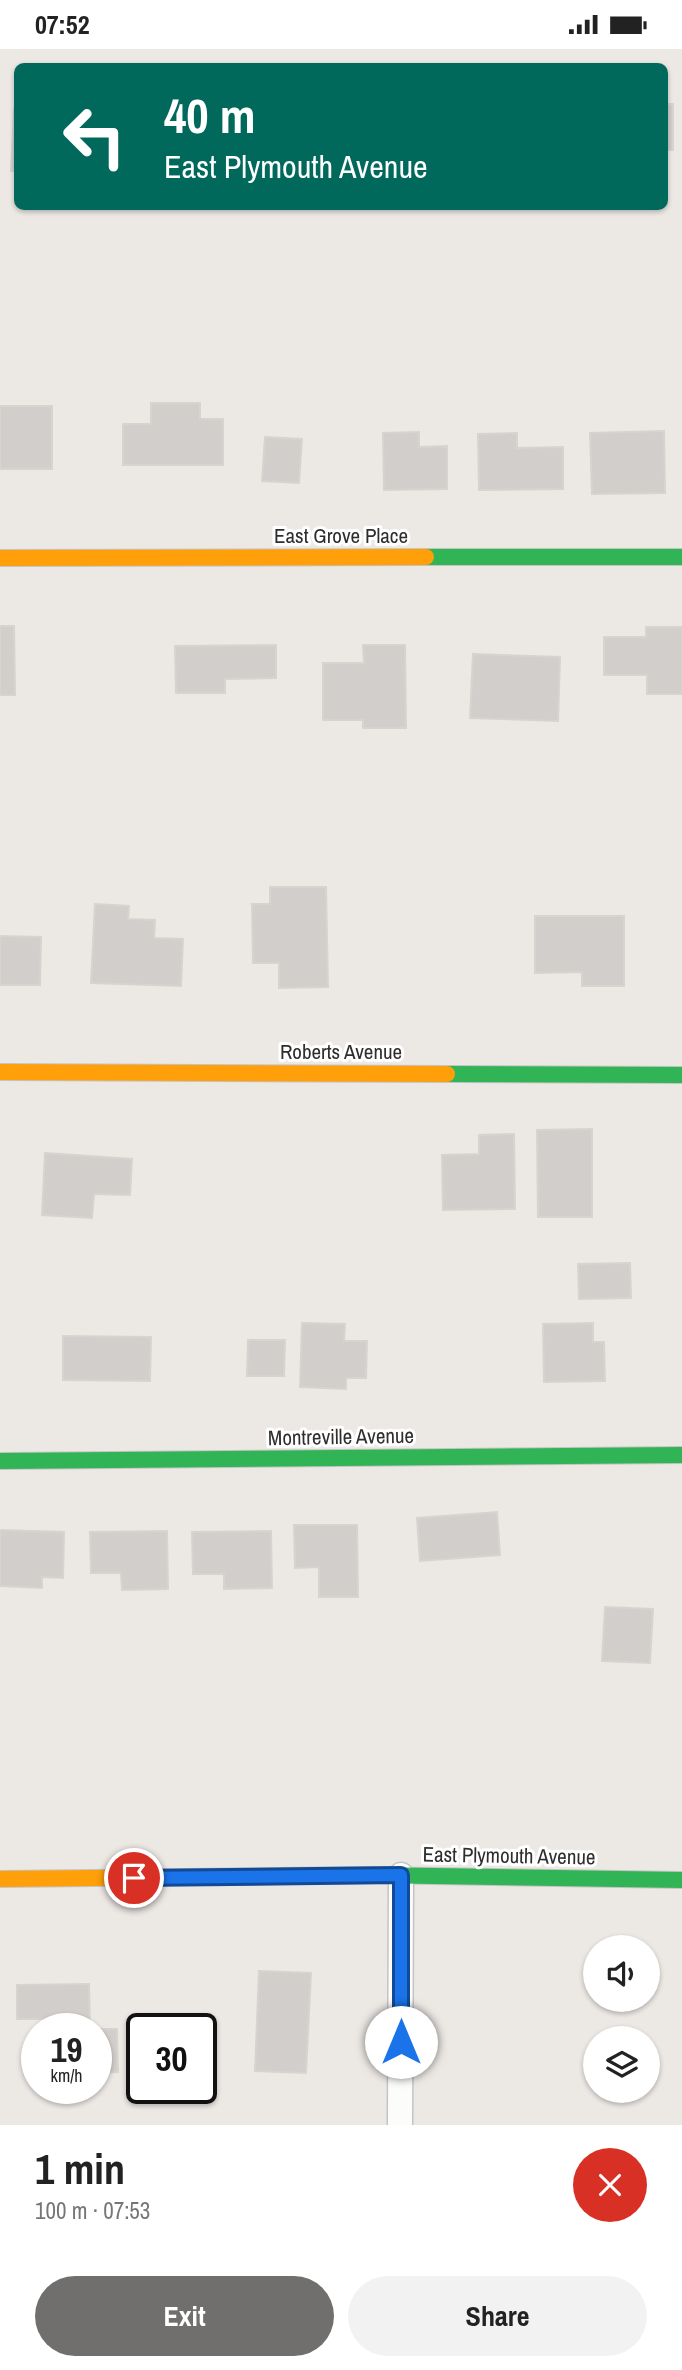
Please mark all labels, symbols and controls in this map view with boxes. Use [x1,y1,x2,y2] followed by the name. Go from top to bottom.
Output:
[35,7,90,42] text: 07:52
[164,82,256,148] text: 40 m
[49,91,140,182] icon: left
[164,145,428,188] text: East Plymouth Avenue
[274,521,408,550] street label: East Grove Place
[280,1037,402,1066] street label: Roberts Avenue
[268,1421,414,1452] street label: Montreville Avenue
[422,1839,596,1872] street label: East Plymouth Avenue
[104,1848,164,1908] pin
[115,1859,153,1897] icon: arrive
[583,1935,660,2103] map controls
[583,1935,660,2012] button: sound
[364,2005,438,2079] position arrow
[126,2013,217,2104] speed limit sign: 30
[51,2026,82,2073] text: 19
[583,2026,660,2103] button: layers
[51,2063,83,2088] text: km/h
[35,2141,125,2197] text: 1 min
[573,2148,647,2222] button: close
[35,2195,150,2226] text: 100 m · 07:53
[35,2276,334,2356] button: Exit
[348,2276,647,2356] button: Share

